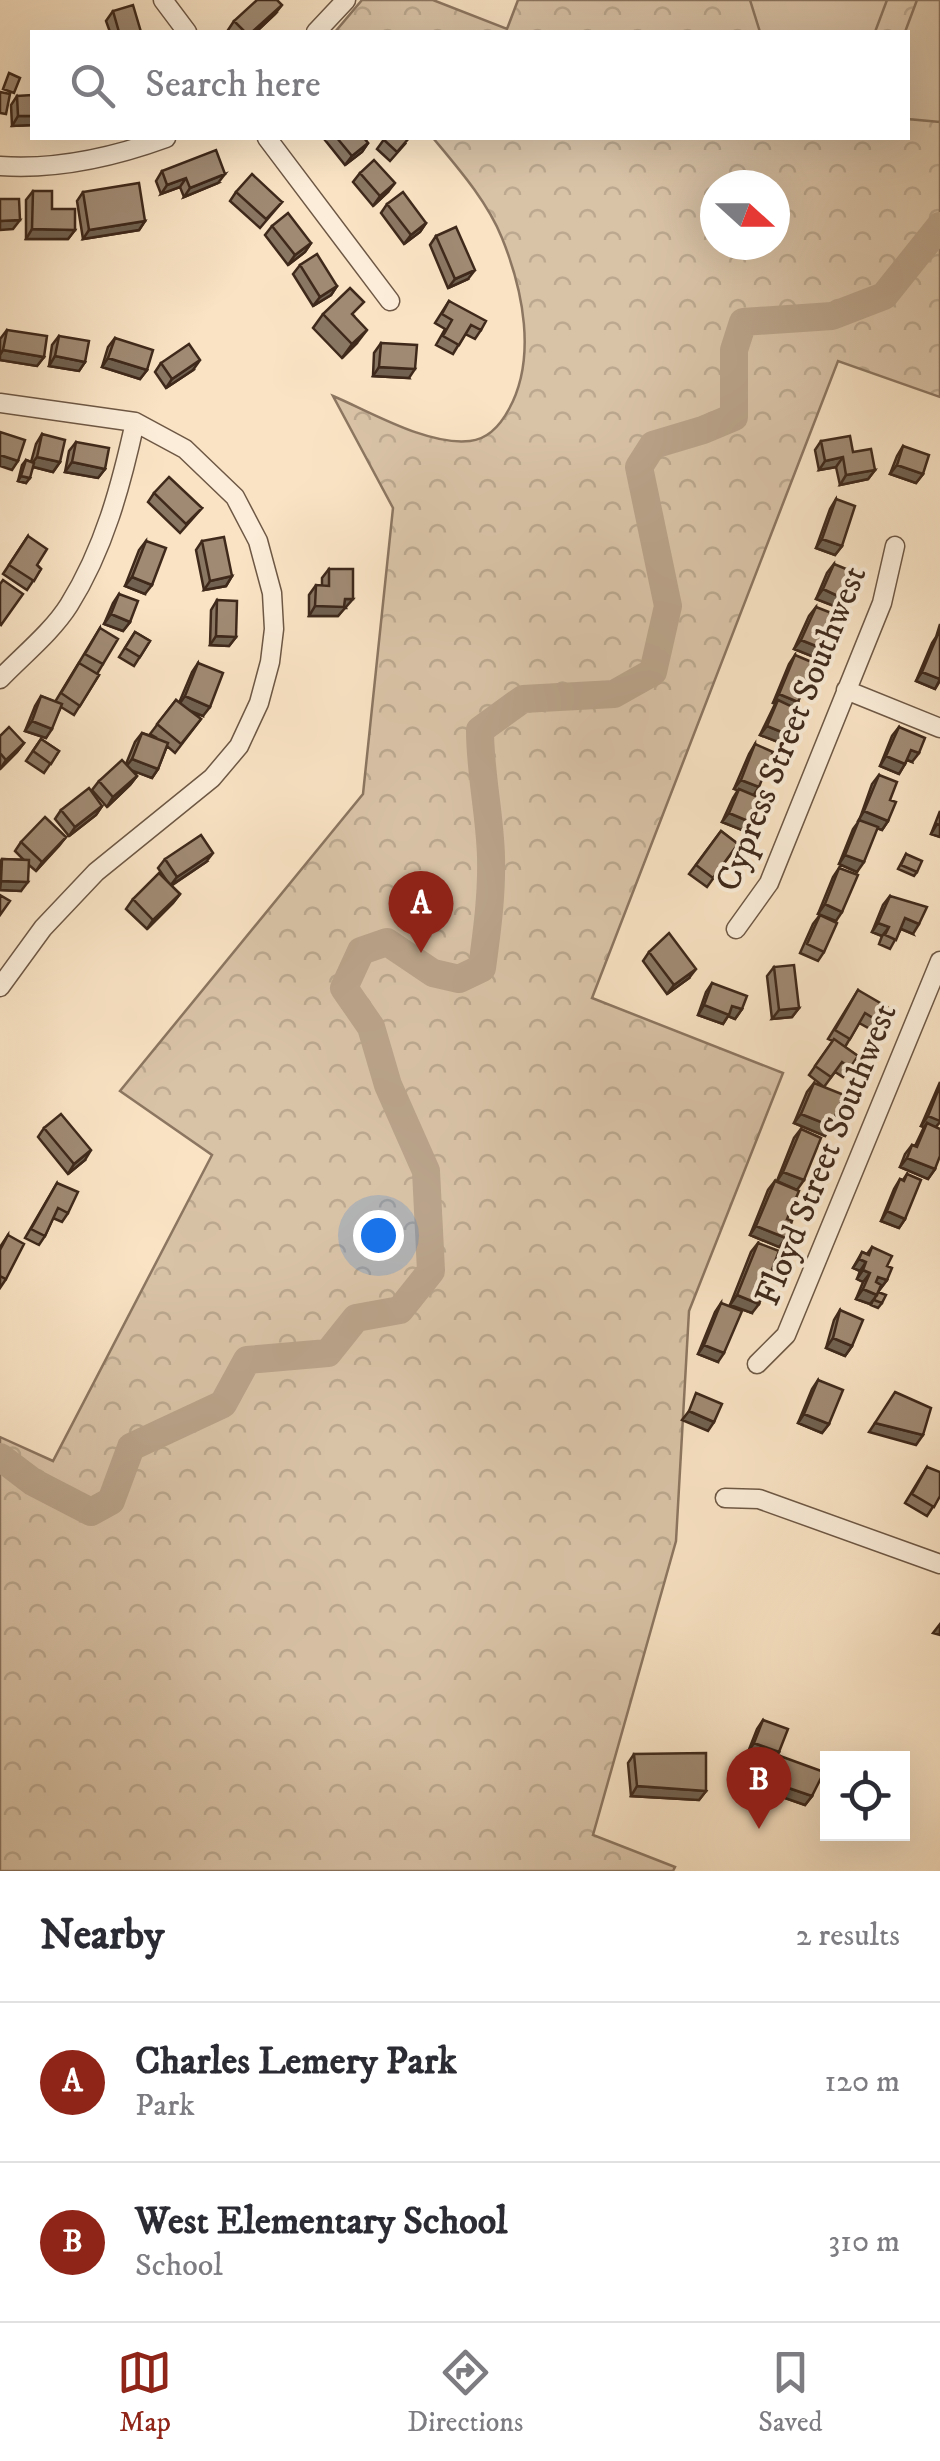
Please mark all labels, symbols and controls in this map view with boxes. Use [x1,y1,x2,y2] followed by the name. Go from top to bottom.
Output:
[30,30,910,140] search box
[65,58,120,113] icon: search
[145,61,321,109] text: Search here
[700,170,790,260] north arrow
[706,560,877,898] street label: Cypress Street Southwest
[388,870,454,953] pin: A
[746,997,908,1312] street label: Floyd Street Southwest
[353,1210,404,1261] your location
[726,1746,792,1829] pin: B
[820,1751,910,1841] map controls
[820,1751,910,1841] button: locate
[40,1910,164,1962] text: Nearby
[796,1916,900,1956] text: 2 results
[135,2038,457,2086] text: Charles Lemery Park
[62,2062,83,2102] text: A
[824,2062,900,2102] text: 120 m
[135,2086,195,2126] text: Park
[135,2198,507,2246] text: West Elementary School
[62,2222,83,2262] text: B
[828,2222,900,2262] text: 310 m
[135,2246,223,2286] text: School
[117,2345,172,2440] tab: Map
[407,2345,523,2440] tab: Directions
[758,2345,823,2440] tab: Saved

